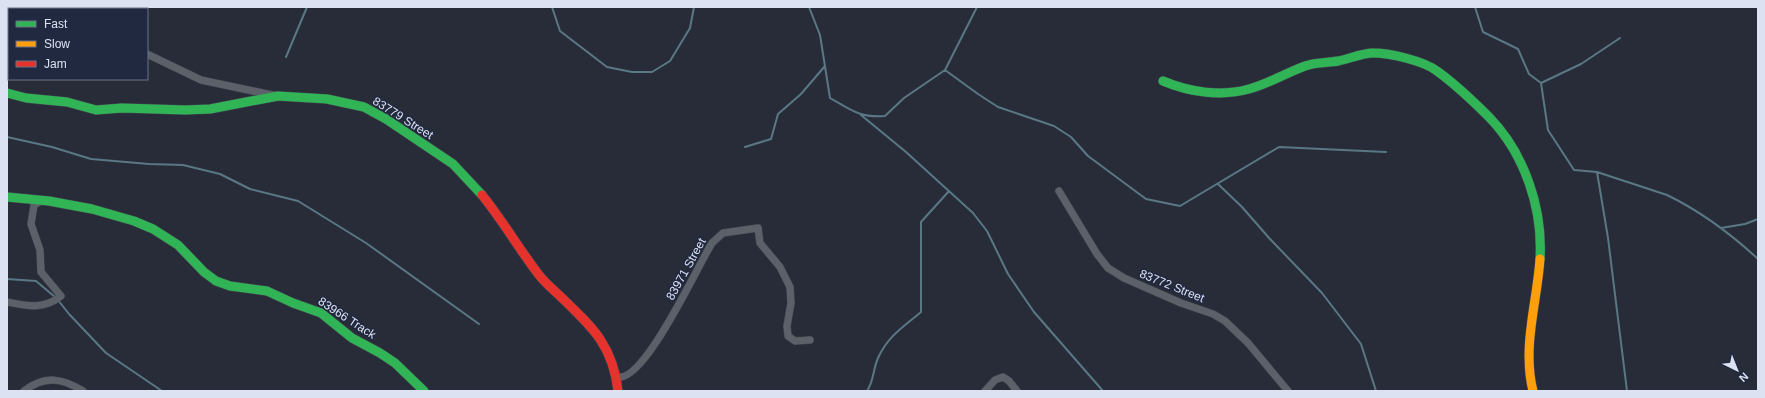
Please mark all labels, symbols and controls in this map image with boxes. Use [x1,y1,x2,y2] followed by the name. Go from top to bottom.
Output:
[8,8,148,80] legend
[44,17,68,31] text: Fast
[44,37,70,51] text: Slow
[44,57,67,71] text: Jam
[370,94,436,142] street label: 83779 Street
[663,235,709,302] street label: 83971 Street
[1138,267,1207,306] street label: 83772 Street
[315,294,379,342] street label: 83966 Track
[1717,350,1757,390] north arrow
[1737,370,1751,384] text: N

